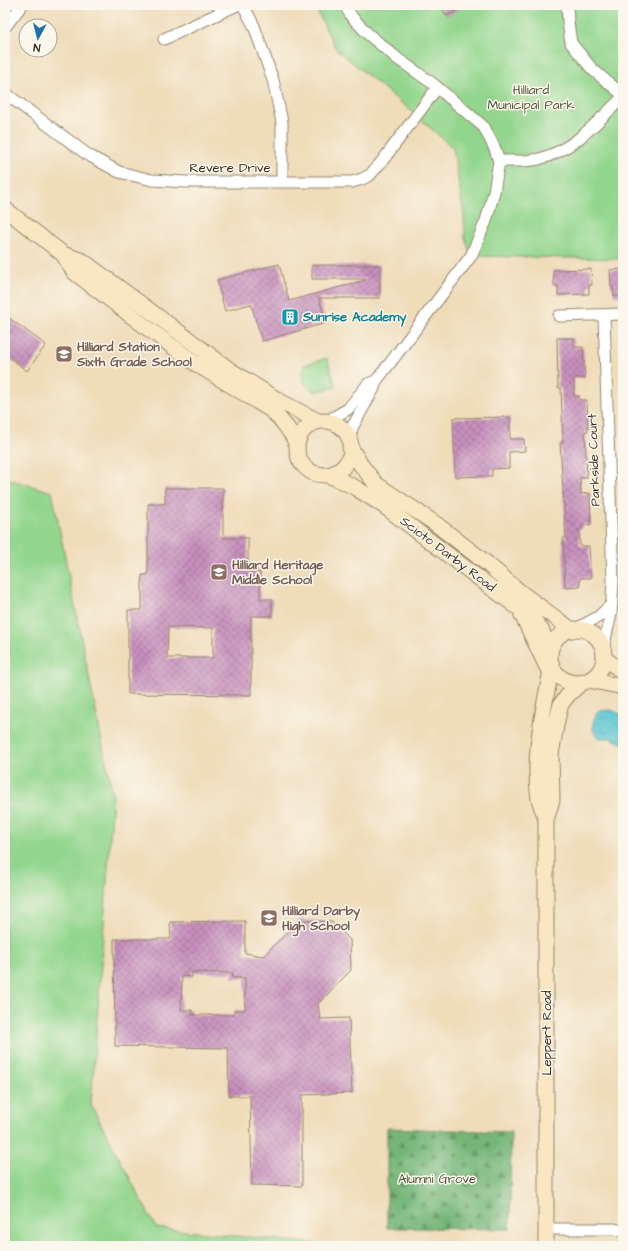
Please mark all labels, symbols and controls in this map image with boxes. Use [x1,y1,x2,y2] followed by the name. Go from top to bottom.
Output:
[18,18,58,58] north arrow
[32,40,41,55] text: N
[487,81,575,114] park label: Hilliard Municipal Park
[190,159,270,177] street label: Revere Drive
[280,307,300,327] building icon: Sunrise Academy
[302,308,407,327] place label: Sunrise Academy
[76,338,192,371] place label: Hilliard Station Sixth Grade School
[54,344,74,364] school or university icon: Hilliard Station Sixth Grade School
[583,412,605,507] street label: Parkside Court
[396,512,500,597] street label: Scioto Darby Road
[232,556,323,589] place label: Hilliard Heritage Middle School
[209,562,229,582] school or university icon: Hilliard Heritage Middle School
[282,902,361,937] place label: Hilliard Darby High School
[259,908,279,928] school or university icon: Hilliard Darby High School
[538,990,556,1076] street label: Leppert Road
[398,1170,476,1188] park label: Alumni Grove

